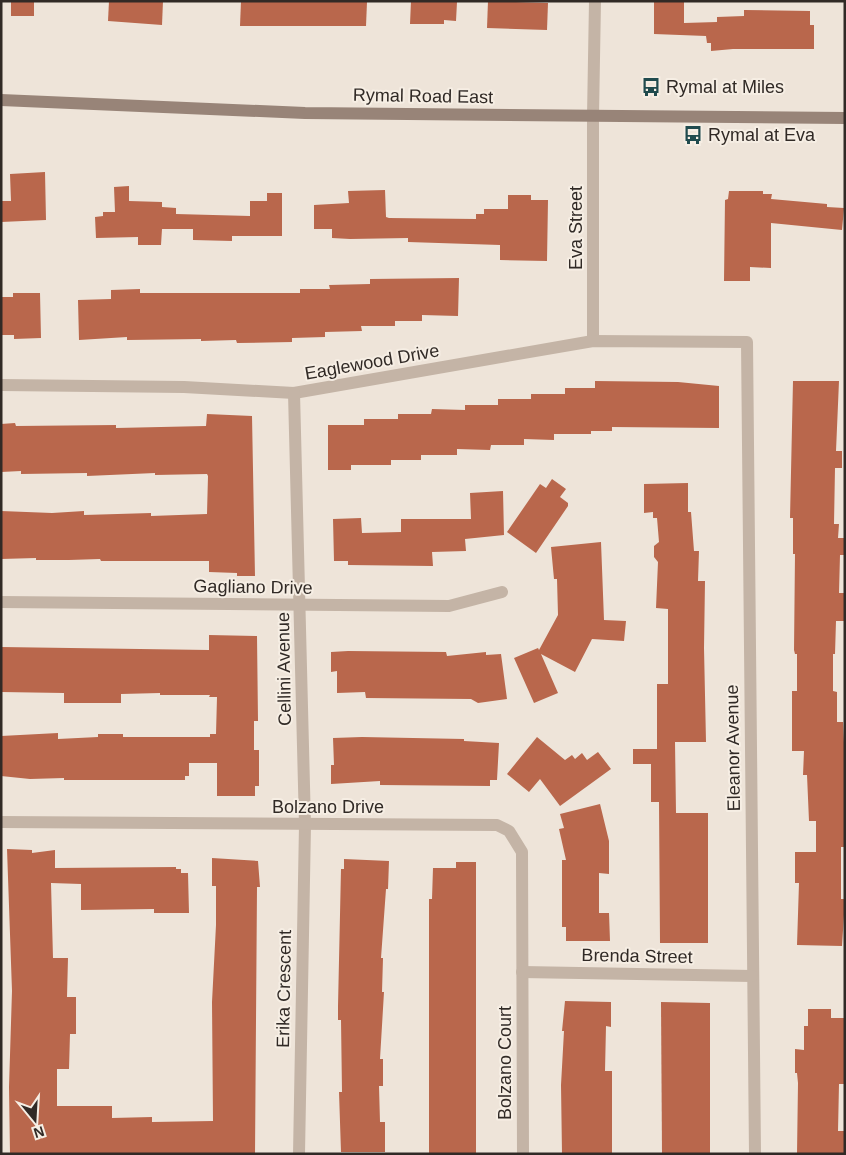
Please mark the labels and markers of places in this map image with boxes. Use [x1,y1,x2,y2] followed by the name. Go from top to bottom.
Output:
[640,76,662,98] bus stop icon: Rymal at Miles
[666,77,784,97] place label: Rymal at Miles
[682,124,704,146] bus stop icon: Rymal at Eva
[708,125,816,145] place label: Rymal at Eva

